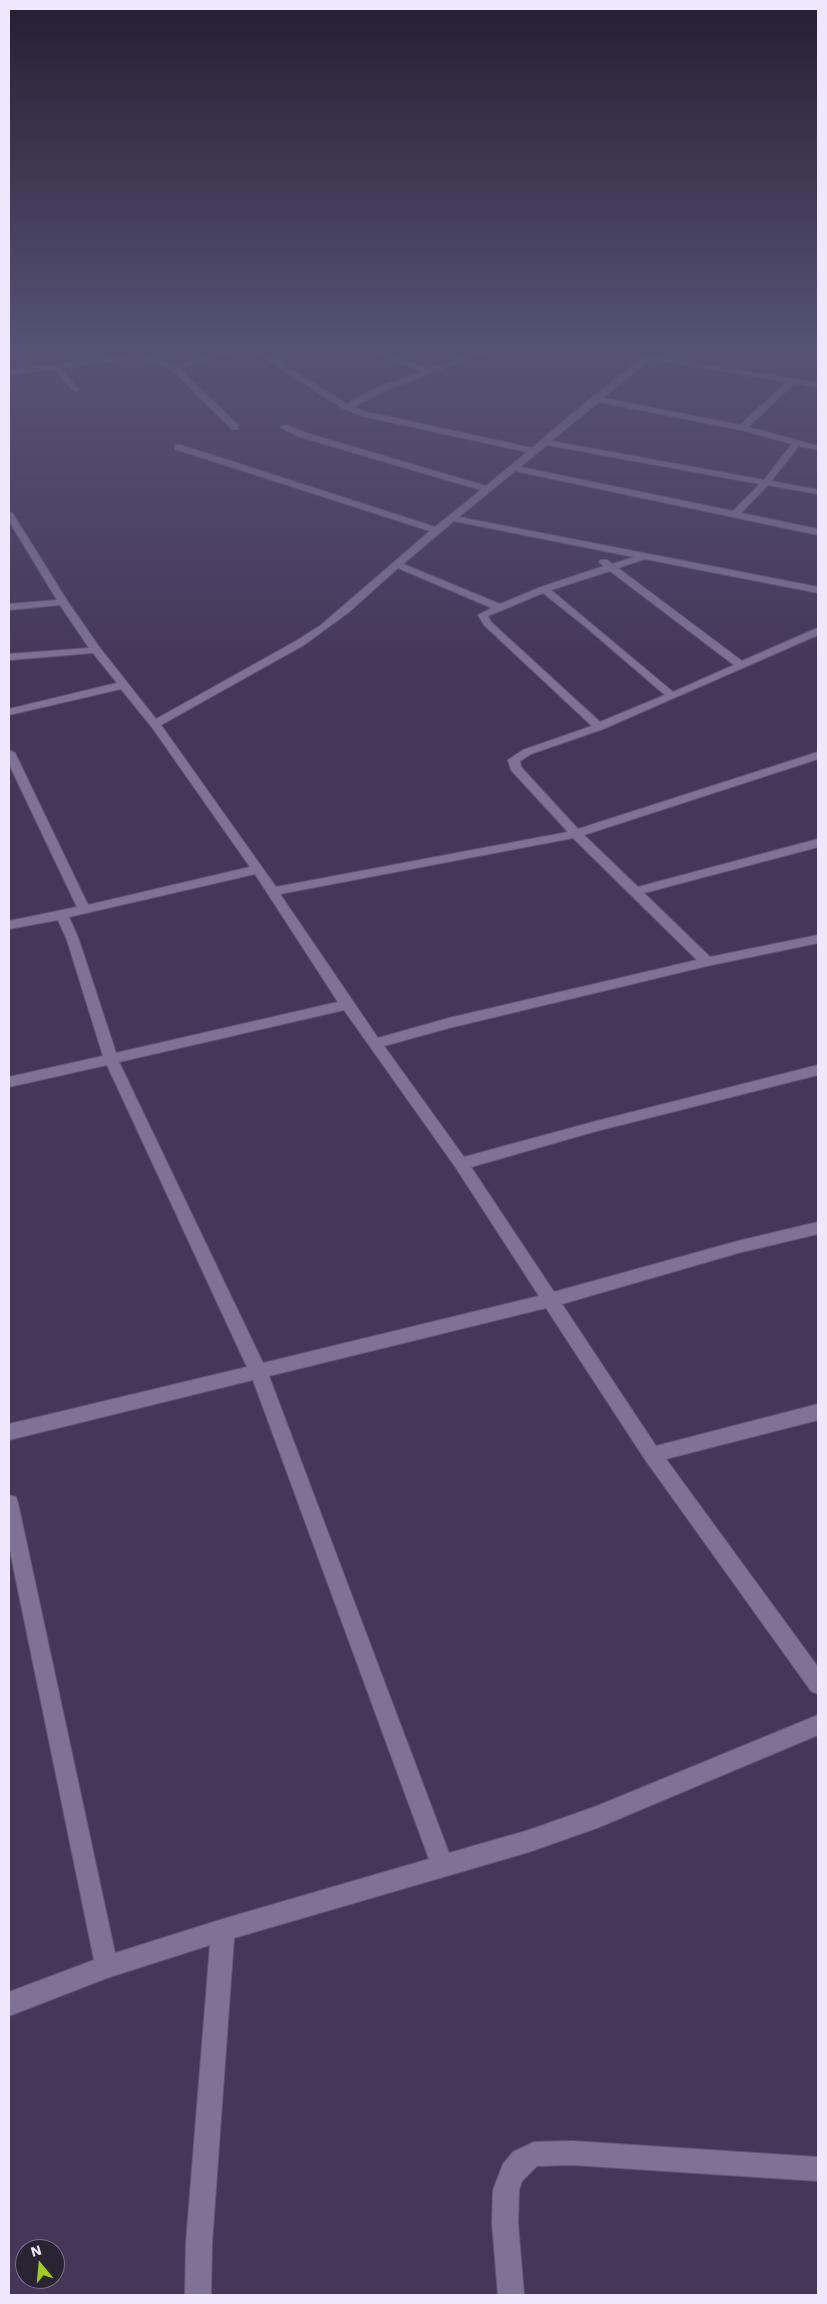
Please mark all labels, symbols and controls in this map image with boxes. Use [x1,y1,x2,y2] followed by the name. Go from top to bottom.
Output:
[15,2239,65,2289] north arrow
[29,2241,43,2260] text: N

